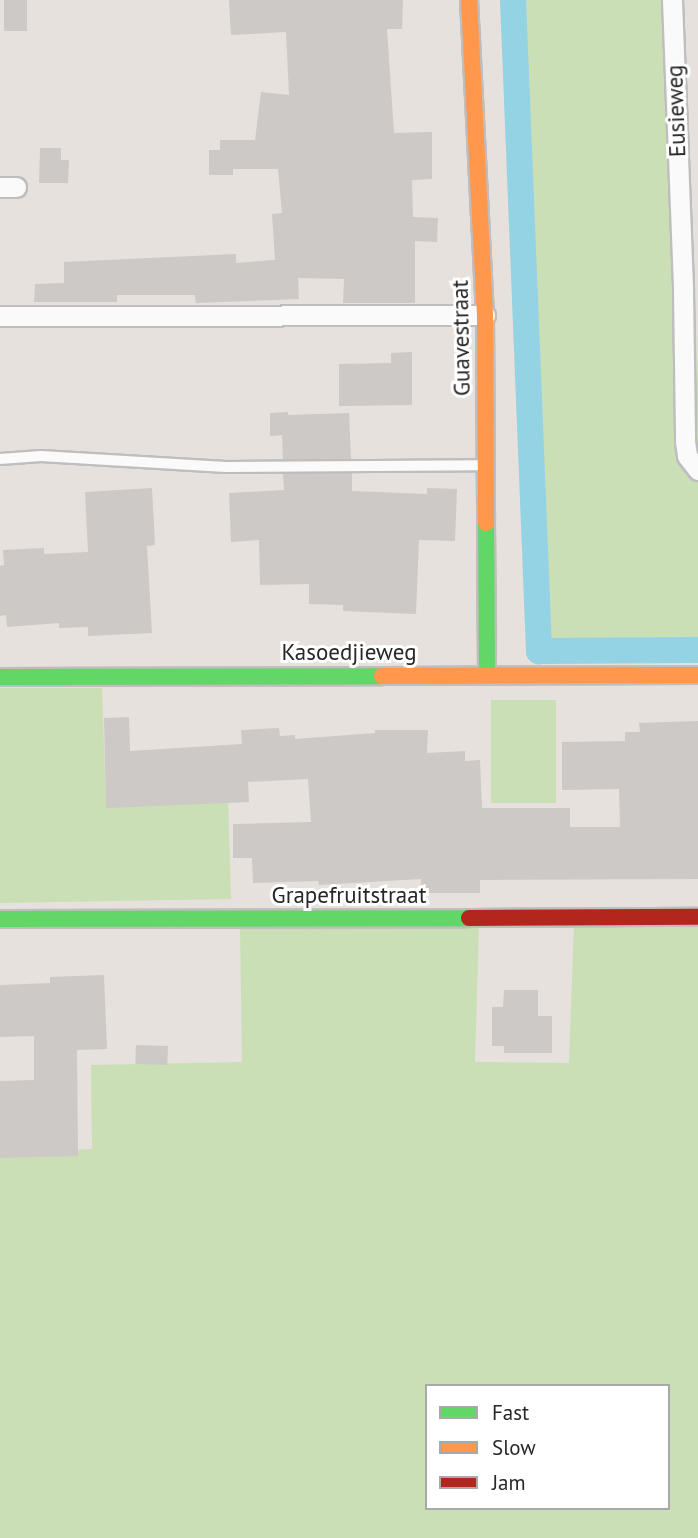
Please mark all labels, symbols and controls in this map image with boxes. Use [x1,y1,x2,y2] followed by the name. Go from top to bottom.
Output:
[661,64,691,158] street label: Eusieweg
[446,280,476,396] street label: Guavestraat
[281,638,417,666] street label: Kasoedjieweg
[272,881,426,909] street label: Grapefruitstraat
[425,1384,670,1510] legend
[492,1399,529,1426] text: Fast
[492,1434,536,1461] text: Slow
[492,1469,526,1496] text: Jam

